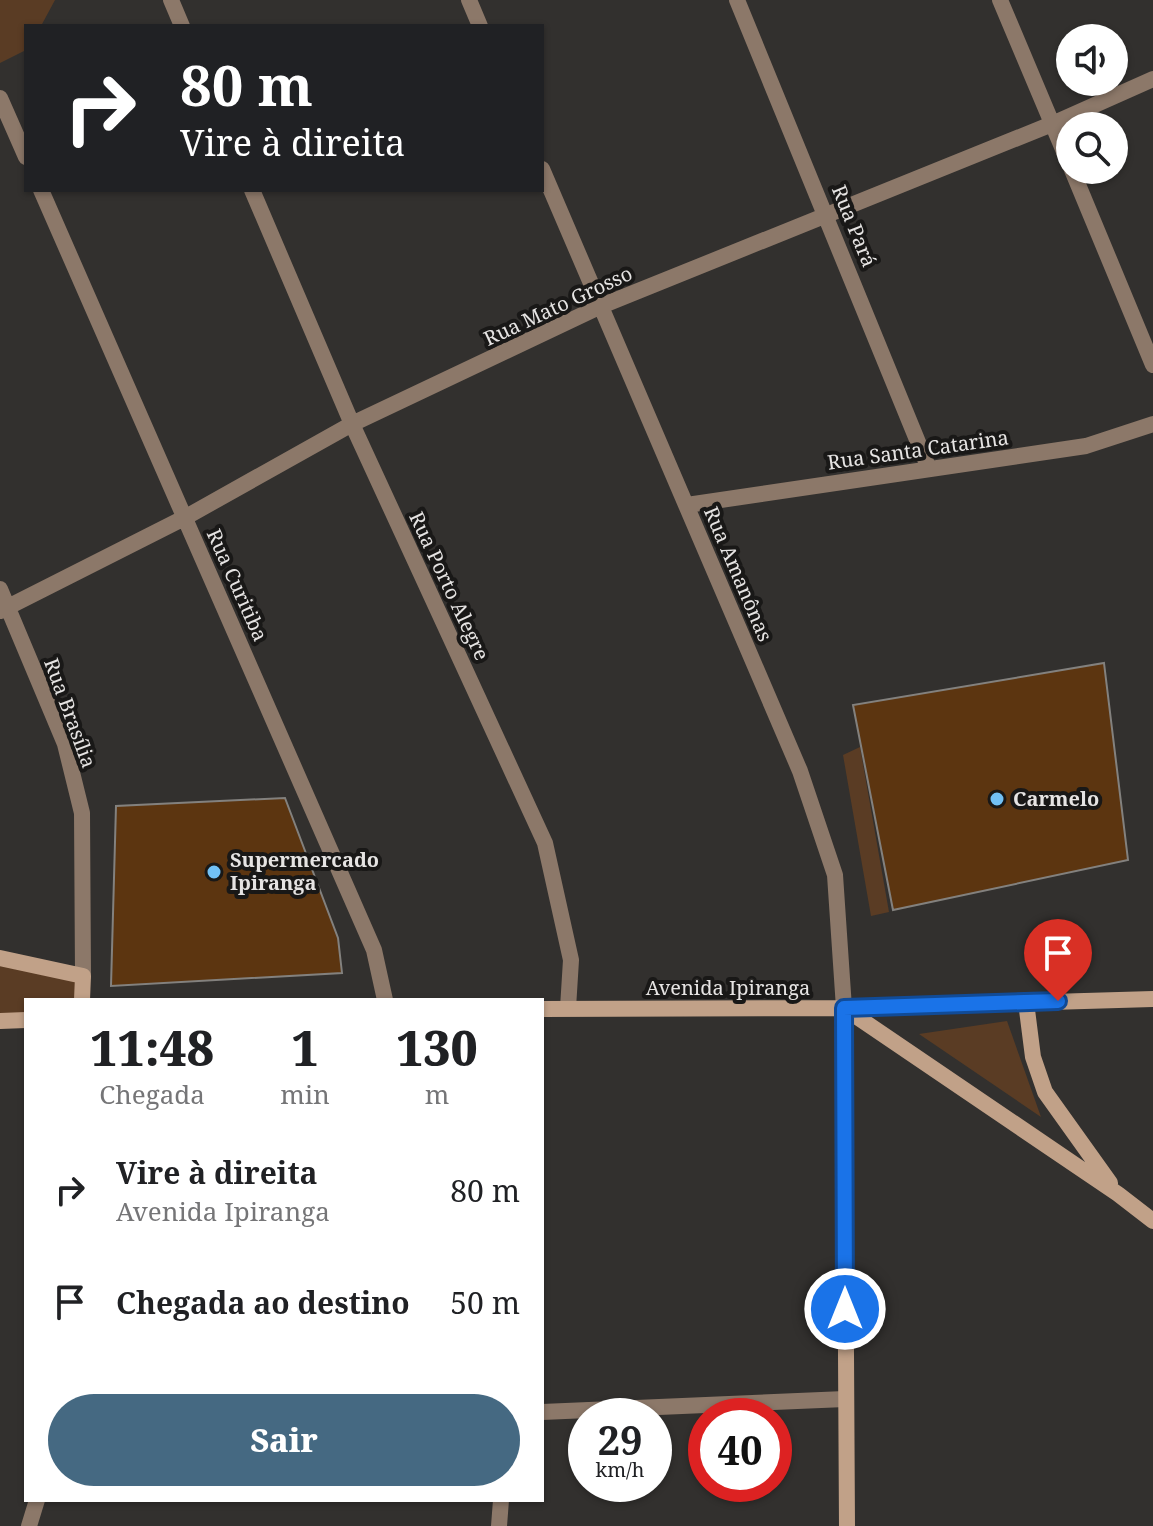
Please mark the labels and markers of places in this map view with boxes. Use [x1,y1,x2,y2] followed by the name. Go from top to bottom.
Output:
[1013,785,1099,812] place label: Carmelo
[988,790,1006,808] marker: Carmelo
[230,846,379,896] place label: Supermercado Ipiranga
[205,863,223,881] marker: Supermercado Ipiranga
[1024,919,1092,1001] pin

